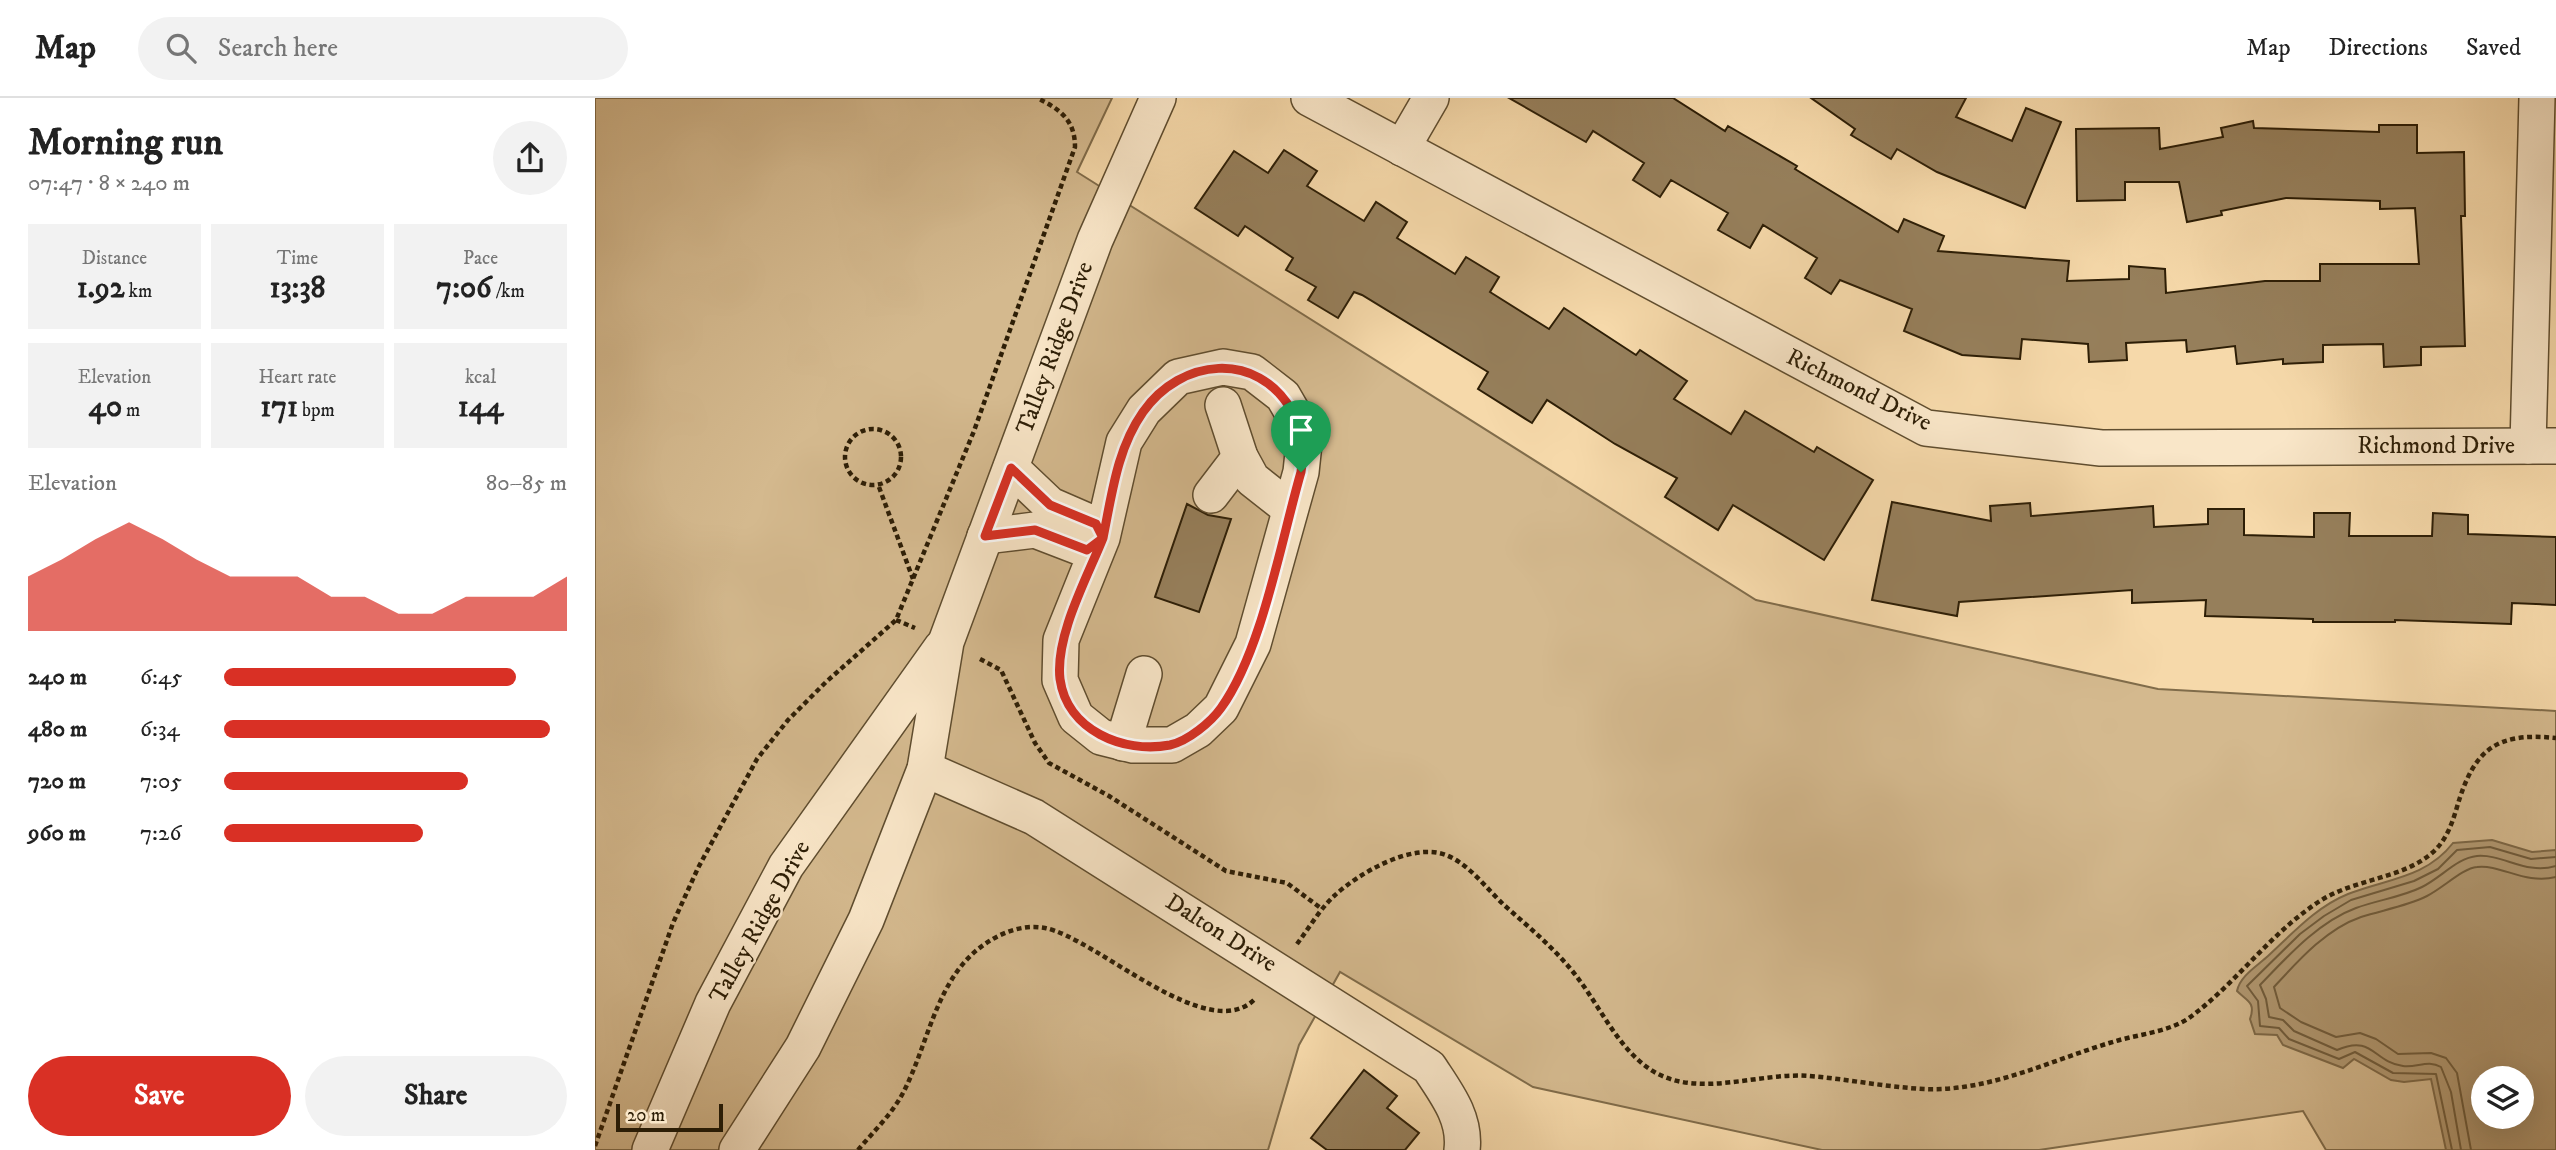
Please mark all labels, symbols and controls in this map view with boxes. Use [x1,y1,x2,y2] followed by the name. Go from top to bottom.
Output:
[138,17,628,80] search box
[35,28,96,69] text: Map
[162,29,200,67] icon: search
[218,32,338,65] text: Search here
[2246,33,2291,63] text: Map
[2329,33,2428,63] text: Directions
[2466,33,2521,63] text: Saved
[28,119,223,167] text: Morning run
[493,121,567,195] button: share
[28,169,190,198] text: 07:47 · 8 × 240 m
[82,247,147,270] text: Distance
[277,247,318,270] text: Time
[463,247,498,270] text: Pace
[1010,258,1100,438] street label: Talley Ridge Drive
[77,270,125,307] text: 1.92
[269,270,326,307] text: 13:38
[436,270,492,307] text: 7:06
[125,280,152,303] text: km
[492,280,525,303] text: /km
[1782,342,1937,438] street label: Richmond Drive
[78,366,151,389] text: Elevation
[259,366,336,389] text: Heart rate
[465,366,496,389] text: kcal
[89,389,122,426] text: 40
[260,389,298,426] text: 171
[458,389,503,426] text: 144
[122,399,140,422] text: m
[298,399,335,422] text: bpm
[1271,400,1331,472] pin
[1282,411,1320,449] icon: arrive
[2357,431,2515,461] street label: Richmond Drive
[28,469,117,498] text: Elevation
[486,469,567,498] text: 80–85 m
[28,663,87,692] text: 240 m
[140,663,183,692] text: 6:45
[28,715,87,744] text: 480 m
[140,715,180,744] text: 6:34
[28,767,86,796] text: 720 m
[140,767,182,796] text: 7:05
[28,819,86,848] text: 960 m
[140,819,181,848] text: 7:26
[703,835,817,1009] street label: Talley Ridge Drive
[1160,887,1282,979] street label: Dalton Drive
[28,1056,291,1136] button: Save
[305,1056,567,1136] button: Share
[2471,1066,2534,1129] map controls
[2471,1066,2534,1129] button: layers
[616,1101,723,1133] scale bar
[627,1104,665,1127] text: 20 m

